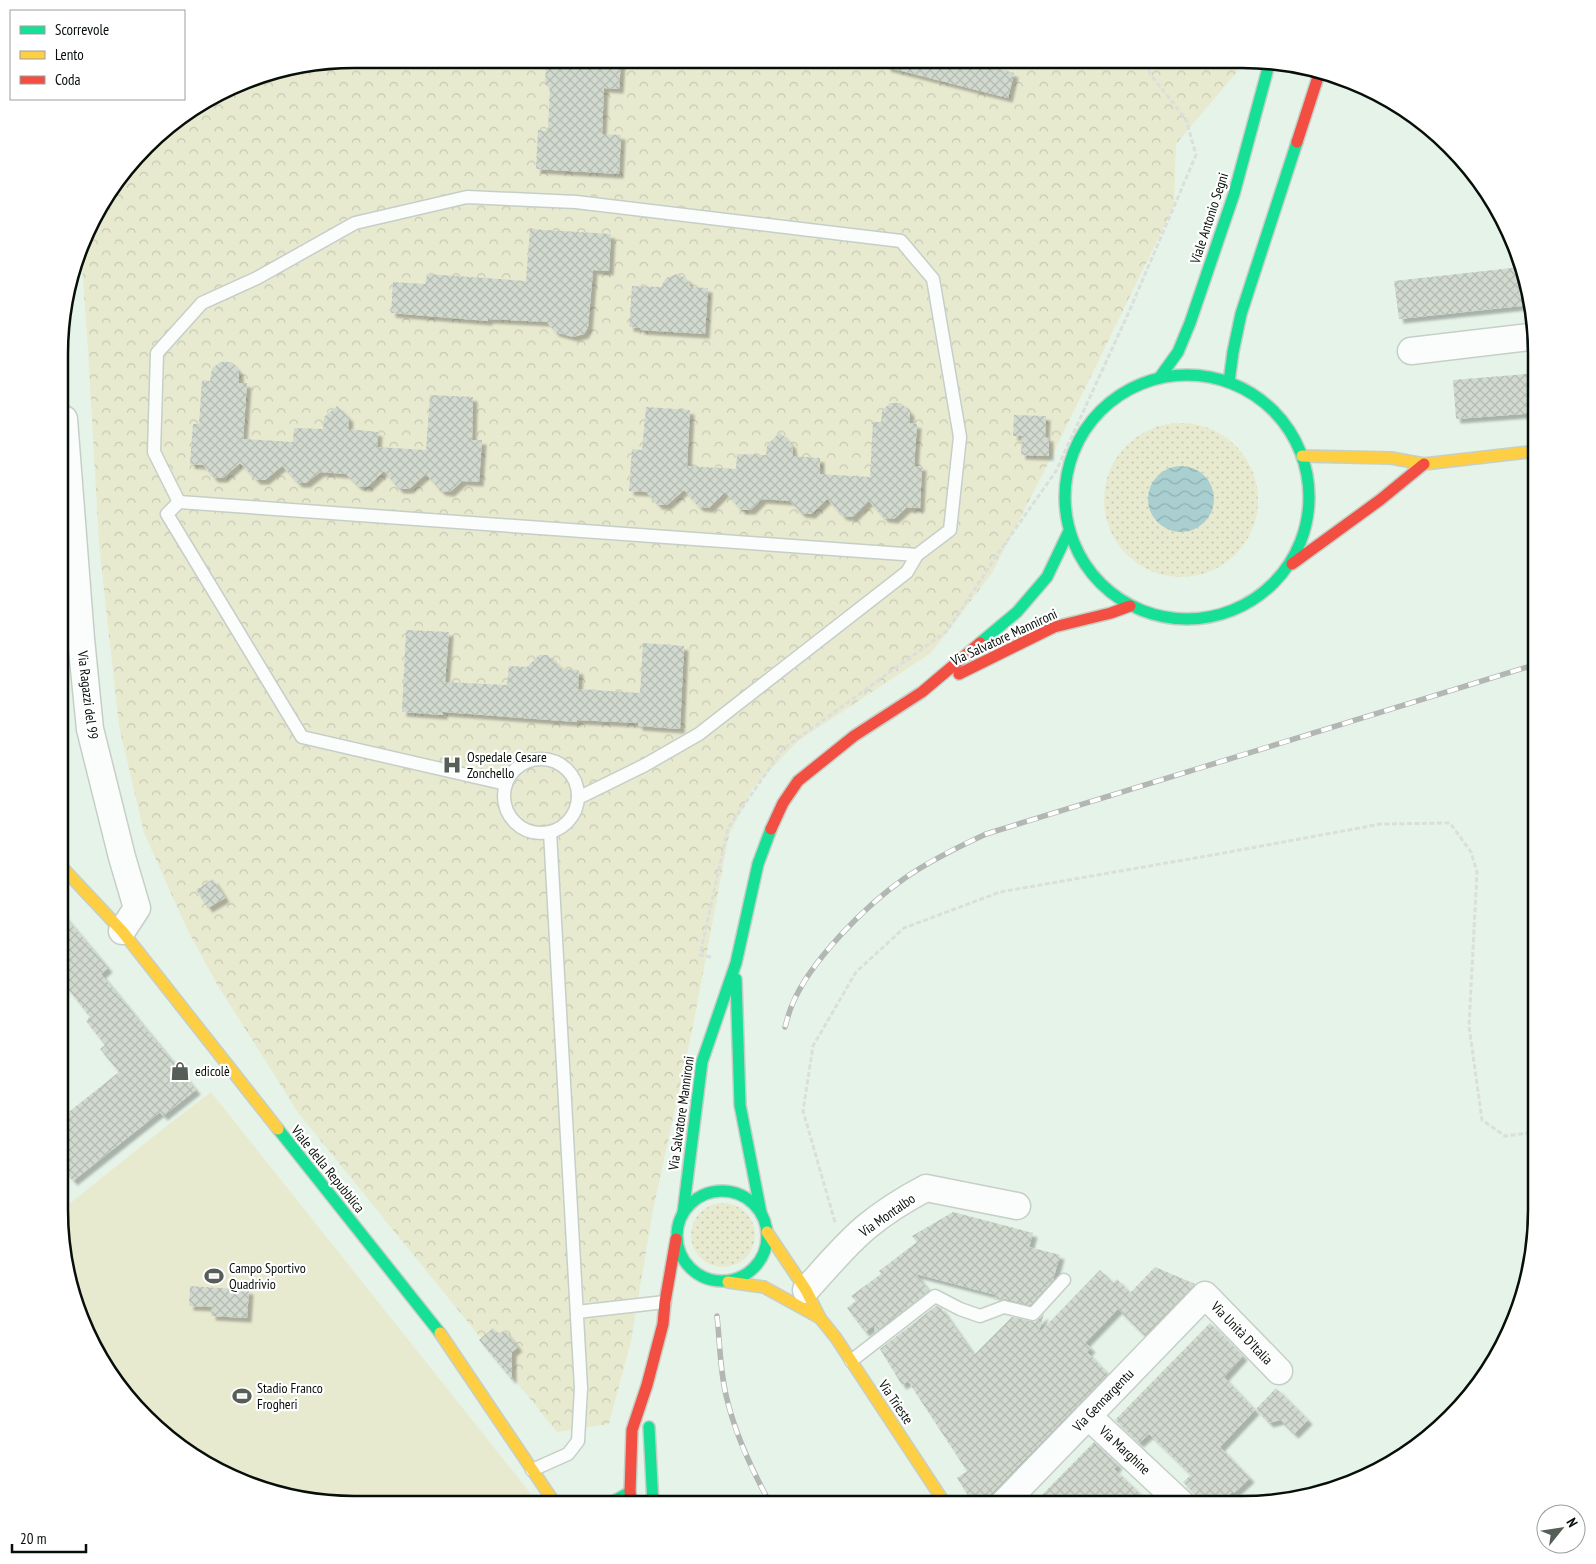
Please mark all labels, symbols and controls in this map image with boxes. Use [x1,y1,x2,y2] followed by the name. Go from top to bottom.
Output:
[10,10,185,100] legend
[55,20,109,39] text: Scorrevole
[55,45,84,64] text: Lento
[55,70,80,89] text: Coda
[1186,170,1232,267] street label: Viale Antonio Segni
[947,604,1060,670] street label: Via Salvatore Mannironi
[74,649,102,740] street label: Via Ragazzi del 99
[467,748,547,782] place label: Ospedale Cesare Zonchello
[441,754,463,776] hospital icon: Ospedale Cesare Zonchello
[664,1055,698,1172] street label: Via Salvatore Mannironi
[169,1060,191,1082] shop icon: edicolè
[195,1062,230,1080] place label: edicolè
[287,1121,369,1216] street label: Viale della Repubblica
[855,1189,918,1241] street label: Via Montalbo
[229,1259,306,1293] place label: Campo Sportivo Quadrivio
[203,1265,225,1287] sports icon: Campo Sportivo Quadrivio
[1207,1297,1277,1368] street label: Via Unità D'Italia
[1068,1365,1137,1436] street label: Via Gennargentu
[874,1376,917,1428] street label: Via Trieste
[257,1379,323,1413] place label: Stadio Franco Frogheri
[231,1385,253,1407] sports icon: Stadio Franco Frogheri
[1095,1421,1155,1478] street label: Via Marghine
[1536,1504,1586,1554] north arrow
[1563,1515,1582,1530] text: N
[12,1522,86,1554] scale bar
[20,1529,46,1548] text: 20 m

